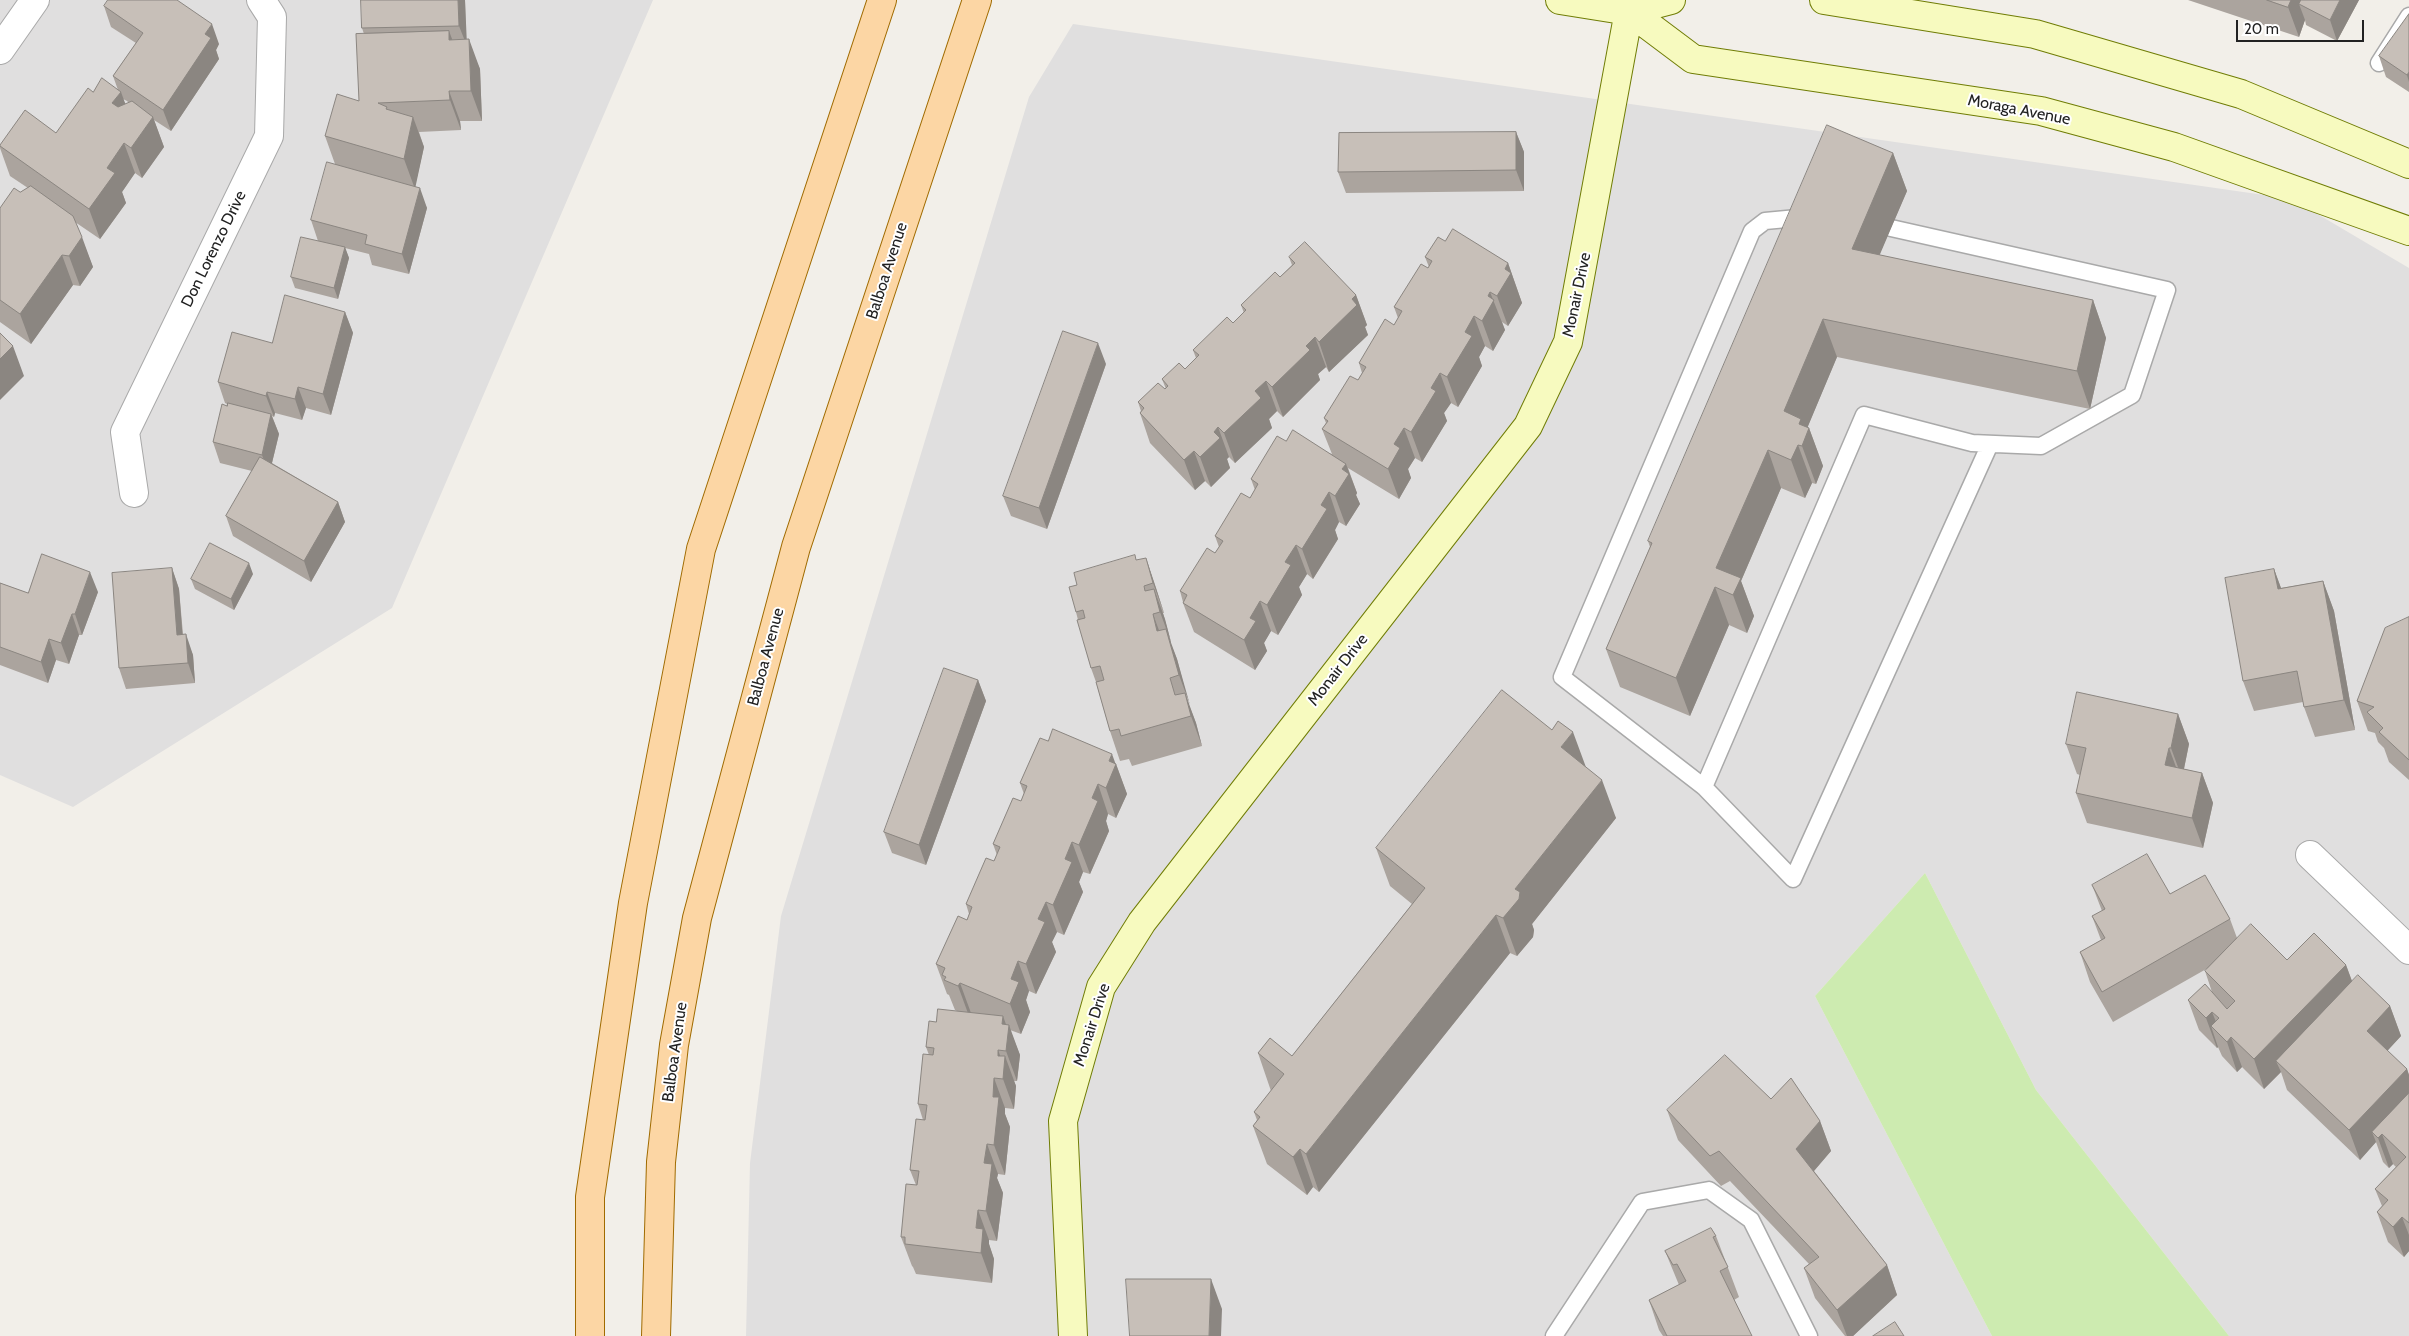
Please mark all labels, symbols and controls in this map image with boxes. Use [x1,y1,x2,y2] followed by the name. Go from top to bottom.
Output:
[2239,10,2366,42] scale bar
[2244,20,2279,38] text: 20 m
[1966,91,2072,129] street label: Moraga Avenue
[177,188,251,310] street label: Don Lorenzo Drive
[862,220,912,322] street label: Balboa Avenue
[1559,251,1595,339] street label: Monair Drive
[744,606,788,708] street label: Balboa Avenue
[1304,630,1372,710] street label: Monair Drive
[1070,981,1114,1069] street label: Monair Drive
[658,1001,692,1103] street label: Balboa Avenue

